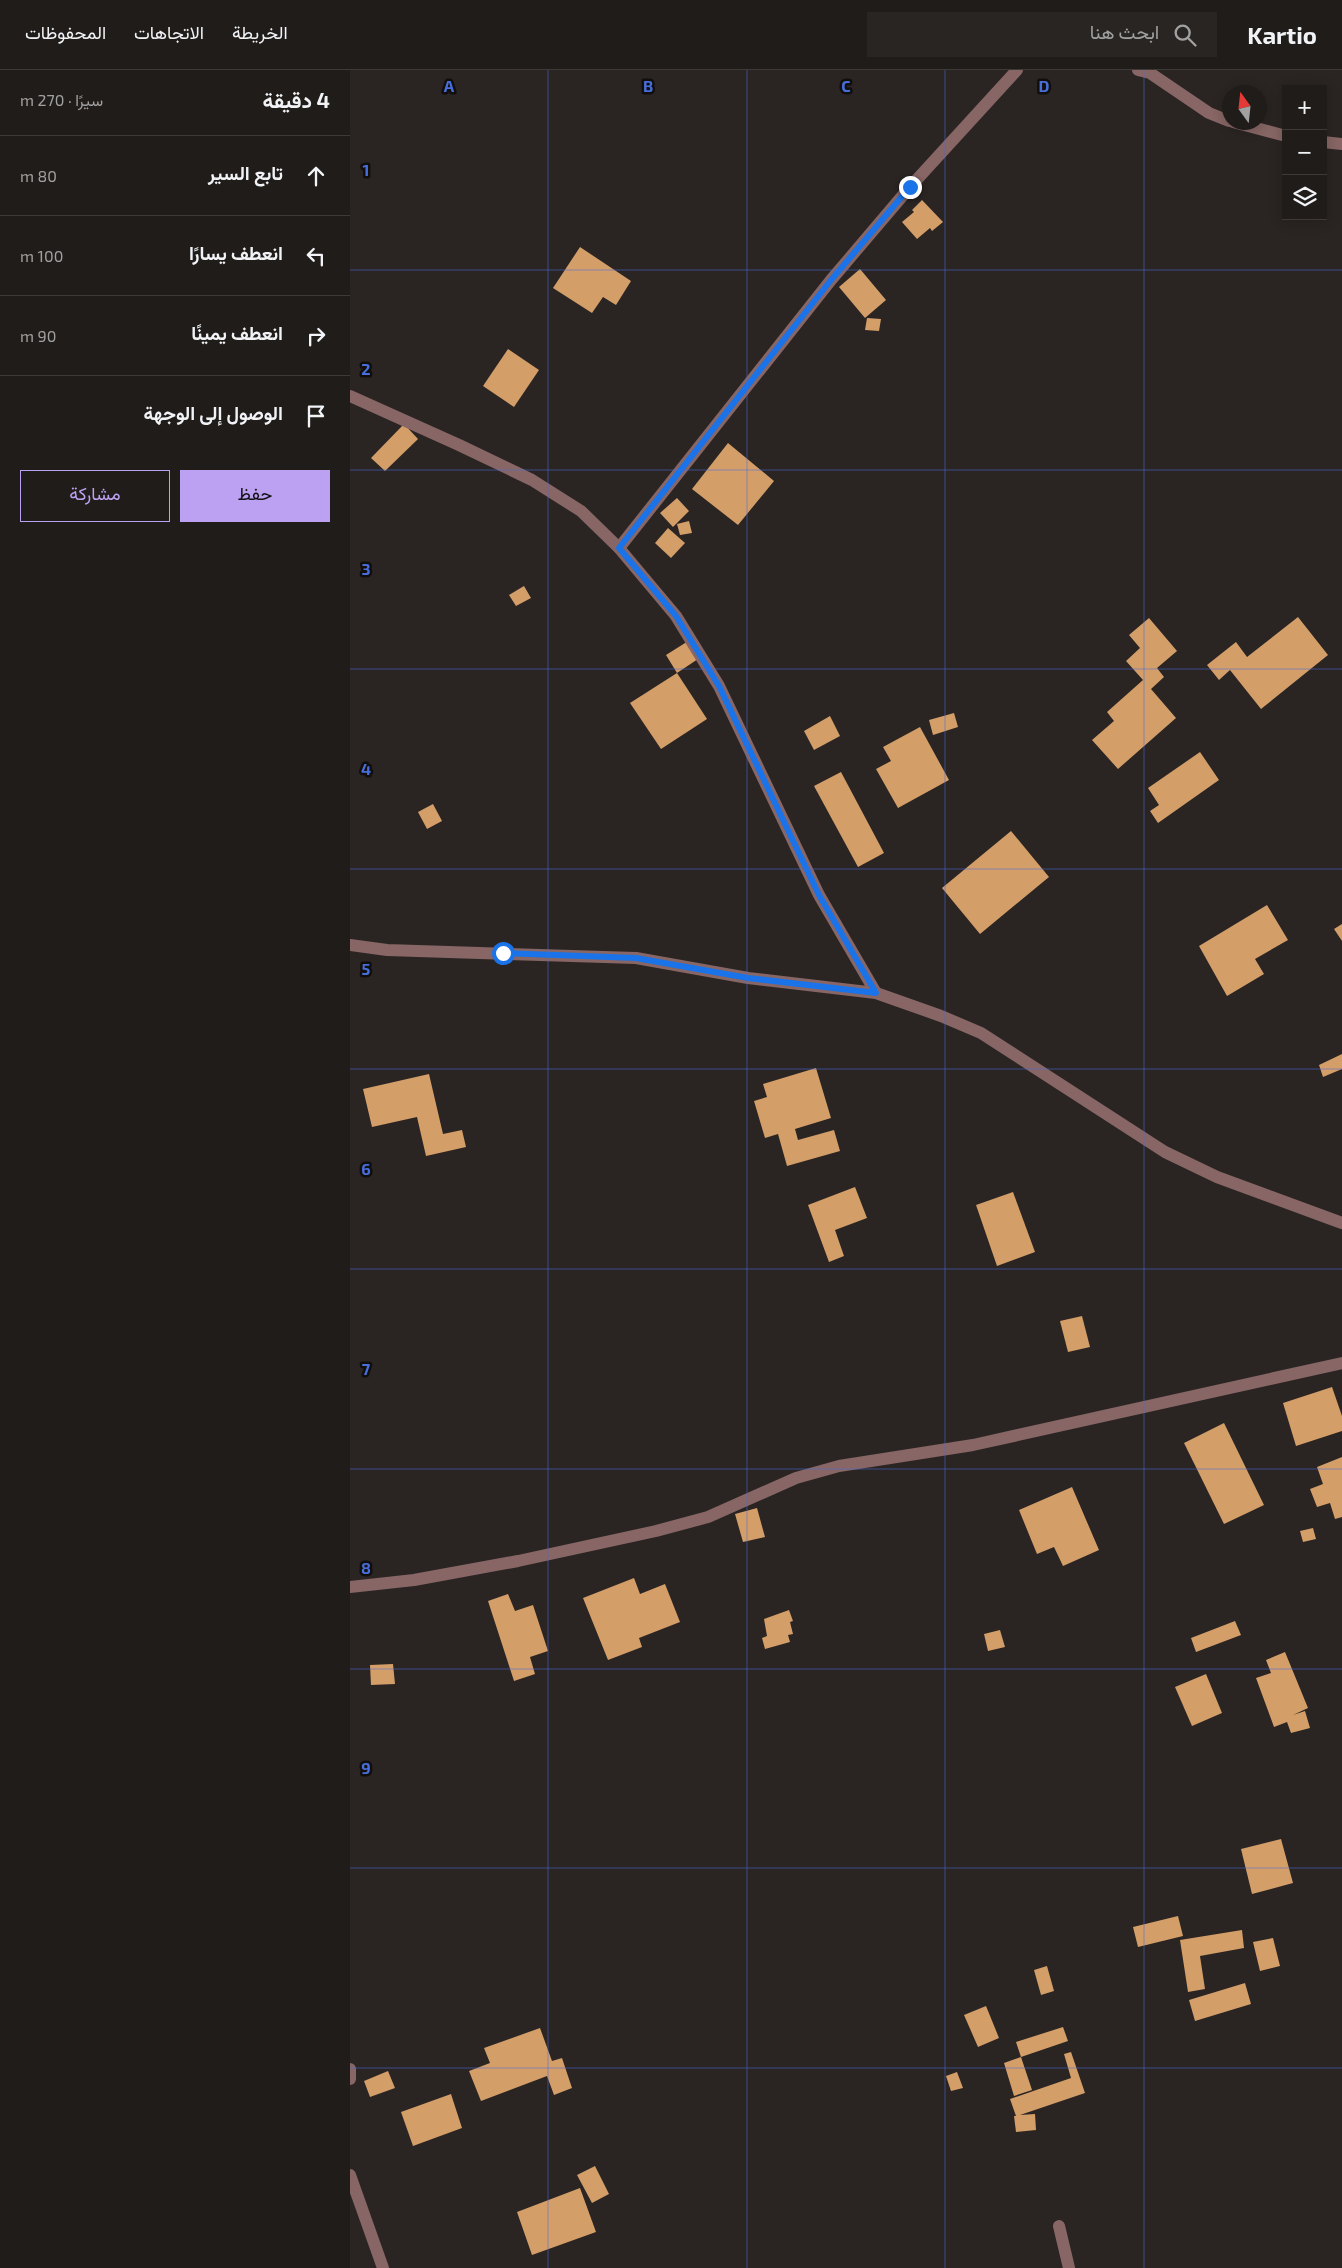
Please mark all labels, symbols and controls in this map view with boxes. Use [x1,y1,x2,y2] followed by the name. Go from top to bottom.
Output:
[867,12,1217,57] search box
[1090,20,1159,43] text: ابحث هنا
[1247,20,1317,49] text: Kartio
[25,21,106,43] text: المحفوظات
[134,21,204,43] text: الاتجاهات
[232,21,288,43] text: الخريطة
[1171,21,1199,49] icon: search
[444,76,455,95] text: A
[643,76,653,95] text: B
[841,76,851,95] text: C
[1039,76,1050,95] text: D
[1222,85,1267,130] north arrow
[1282,85,1327,220] map controls
[1282,85,1327,130] button: +
[263,87,330,112] text: 4 دقيقة
[20,90,103,109] text: سيرًا · 270 m
[1282,130,1327,175] button: −
[363,160,369,179] text: 1
[208,161,283,184] text: تابع السير
[302,162,330,190] icon: ahead
[20,166,57,185] text: 80 m
[1282,175,1327,220] button: layers
[899,176,922,199] route end
[189,241,283,264] text: انعطف يسارًا
[302,242,330,270] icon: left
[20,246,63,265] text: 100 m
[191,321,283,344] text: انعطف يمينًا
[302,322,330,350] icon: right
[20,326,56,345] text: 90 m
[361,359,371,378] text: 2
[143,401,283,424] text: الوصول إلى الوجهة
[302,402,330,430] icon: arrive
[20,470,170,522] button: مشاركة
[180,470,330,522] button: حفظ
[361,559,371,578] text: 3
[361,759,371,778] text: 4
[492,942,515,965] route start
[362,959,371,978] text: 5
[361,1159,371,1178] text: 6
[362,1359,371,1378] text: 7
[361,1558,371,1577] text: 8
[361,1758,371,1777] text: 9

